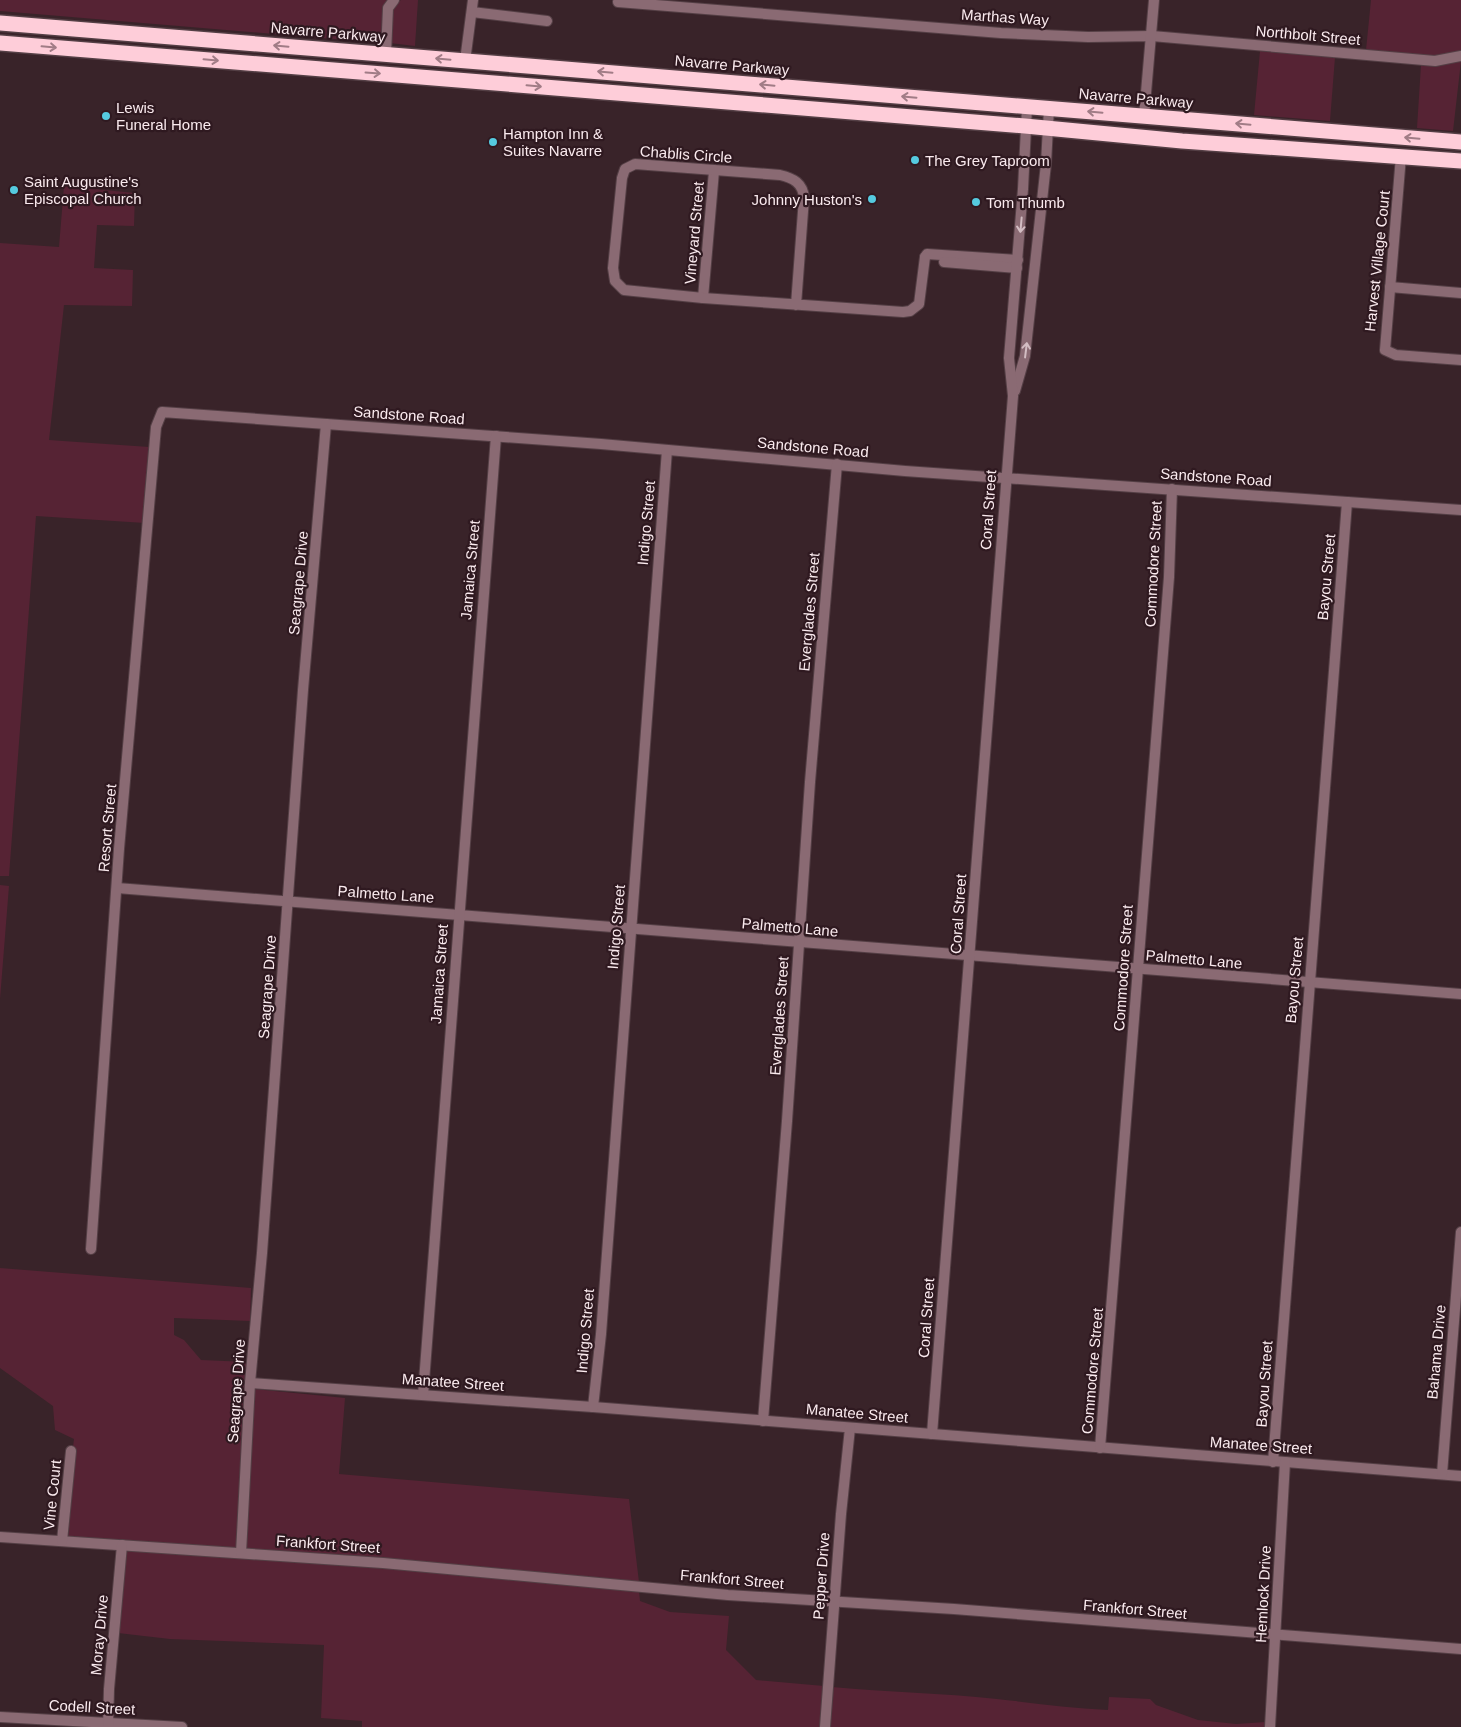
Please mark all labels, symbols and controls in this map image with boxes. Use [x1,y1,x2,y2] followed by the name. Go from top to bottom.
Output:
[961,5,1050,29] street label: Marthas Way
[270,19,387,46] street label: Navarre Parkway
[1255,22,1362,48] street label: Northbolt Street
[274,41,290,51] one-way arrow
[40,42,56,51] one-way arrow
[674,52,791,79] street label: Navarre Parkway
[436,54,452,64] one-way arrow
[202,55,218,64] one-way arrow
[364,68,380,78] one-way arrow
[597,68,613,77] one-way arrow
[759,81,775,90] one-way arrow
[526,82,542,91] one-way arrow
[1078,85,1195,112] street label: Navarre Parkway
[901,92,917,102] one-way arrow
[116,99,211,133] place label: Lewis Funeral Home
[1088,107,1104,117] one-way arrow
[100,110,112,122] marker: Lewis Funeral Home
[1235,119,1251,129] one-way arrow
[503,125,603,159] place label: Hampton Inn & Suites Navarre
[1405,133,1421,142] one-way arrow
[487,136,499,148] marker: Hampton Inn & Suites Navarre
[639,142,733,166] street label: Chablis Circle
[925,152,1050,169] place label: The Grey Taproom
[909,154,921,166] marker: The Grey Taproom
[24,173,142,207] place label: Saint Augustine's Episcopal Church
[681,180,707,285] street label: Vineyard Street
[8,184,20,196] marker: Saint Augustine's Episcopal Church
[1361,189,1393,332] street label: Harvest Village Court
[752,191,862,208] place label: Johnny Huston's
[866,193,878,205] marker: Johnny Huston's
[986,194,1065,211] place label: Tom Thumb
[970,196,982,208] marker: Tom Thumb
[1016,217,1025,233] one-way arrow
[1021,342,1031,358] one-way arrow
[353,403,465,427] street label: Sandstone Road
[757,434,869,460] street label: Sandstone Road
[1160,465,1272,489] street label: Sandstone Road
[977,469,999,551] street label: Coral Street
[634,479,658,566] street label: Indigo Street
[1141,499,1165,628] street label: Commodore Street
[457,519,483,621] street label: Jamaica Street
[285,530,311,636] street label: Seagrape Drive
[1314,532,1338,621] street label: Bayou Street
[795,551,823,672] street label: Everglades Street
[95,782,119,873] street label: Resort Street
[947,873,969,955] street label: Coral Street
[337,882,435,906] street label: Palmetto Lane
[604,883,628,970] street label: Indigo Street
[1110,903,1136,1032] street label: Commodore Street
[741,914,839,940] street label: Palmetto Lane
[427,923,451,1024] street label: Jamaica Street
[255,934,279,1040] street label: Seagrape Drive
[1282,935,1306,1024] street label: Bayou Street
[1145,946,1243,972] street label: Palmetto Lane
[766,955,792,1076] street label: Everglades Street
[915,1277,937,1359] street label: Coral Street
[573,1287,597,1374] street label: Indigo Street
[1423,1304,1449,1400] street label: Bahama Drive
[1078,1306,1106,1435] street label: Commodore Street
[224,1338,248,1444] street label: Seagrape Drive
[1252,1339,1276,1428] street label: Bayou Street
[401,1370,506,1394] street label: Manatee Street
[805,1400,910,1426] street label: Manatee Street
[1209,1433,1314,1457] street label: Manatee Street
[40,1458,64,1531] street label: Vine Court
[275,1532,381,1556] street label: Frankfort Street
[809,1532,833,1620] street label: Pepper Drive
[1252,1545,1274,1643] street label: Hemlock Drive
[679,1566,785,1592] street label: Frankfort Street
[87,1594,111,1676] street label: Moray Drive
[1082,1596,1188,1622] street label: Frankfort Street
[48,1696,137,1718] street label: Codell Street

